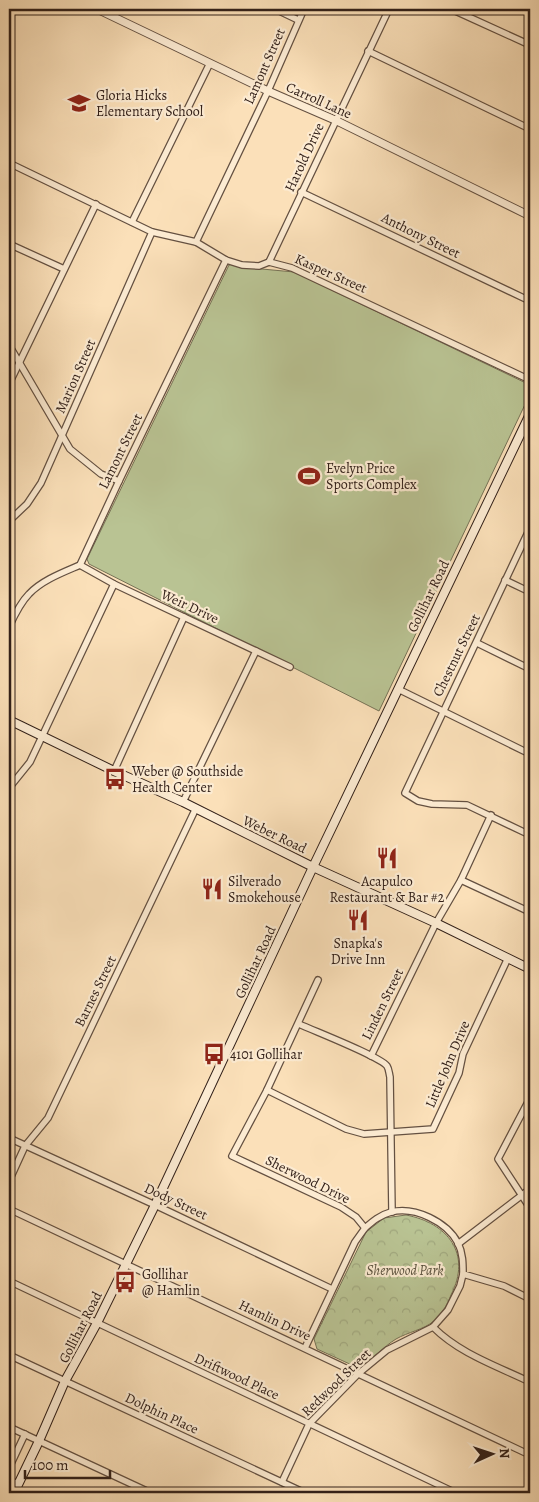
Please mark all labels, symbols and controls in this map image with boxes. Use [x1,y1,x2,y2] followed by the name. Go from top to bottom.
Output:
[239,25,290,107] street label: Lamont Street
[283,78,355,123] street label: Carroll Lane
[96,86,204,121] place label: Gloria Hicks Elementary School
[66,90,92,116] school or university icon: Gloria Hicks Elementary School
[280,120,329,195] street label: Harold Drive
[377,208,464,263] street label: Anthony Street
[292,249,370,298] street label: Kasper Street
[51,336,100,416] street label: Marion Street
[94,410,147,492] street label: Lamont Street
[326,459,417,494] place label: Evelyn Price Sports Complex
[296,463,322,489] sports icon: Evelyn Price Sports Complex
[403,557,454,635] street label: Gollihar Road
[157,584,222,628] street label: Weir Drive
[428,610,485,700] street label: Chestnut Street
[131,762,243,797] place label: Weber @ Southside Health Center
[102,766,128,792] bus stop icon: Weber @ Southside Health Center
[239,810,310,858] street label: Weber Road
[374,845,400,871] restaurant icon: Acapulco Restaurant & Bar #2
[228,872,301,907] place label: Silverado Smokehouse
[330,872,445,907] place label: Acapulco Restaurant & Bar #2
[199,876,225,902] restaurant icon: Silverado Smokehouse
[345,907,371,933] restaurant icon: Snapka's Drive Inn
[230,922,281,1002] street label: Gollihar Road
[331,934,386,969] place label: Snapka's Drive Inn
[70,952,121,1030] street label: Barnes Street
[357,965,408,1043] street label: Linden Street
[421,1018,474,1111] street label: Little John Drive
[201,1041,227,1067] bus stop icon: 4101 Gollihar
[230,1045,303,1064] place label: 4101 Gollihar
[262,1151,353,1208] street label: Sherwood Drive
[141,1179,211,1225] street label: Dody Street
[366,1261,444,1280] park label: Sherwood Park
[142,1265,200,1300] place label: Gollihar @ Hamlin
[112,1269,138,1295] bus stop icon: Gollihar @ Hamlin
[54,1288,107,1366] street label: Gollihar Road
[236,1295,314,1345] street label: Hamlin Drive
[297,1344,376,1421] street label: Redwood Street
[191,1348,282,1404] street label: Driftwood Place
[122,1388,202,1439] street label: Dolphin Place
[466,1430,516,1480] north arrow
[25,1447,110,1479] scale bar
[495,1448,514,1459] text: N
[32,1455,69,1475] text: 100 m

